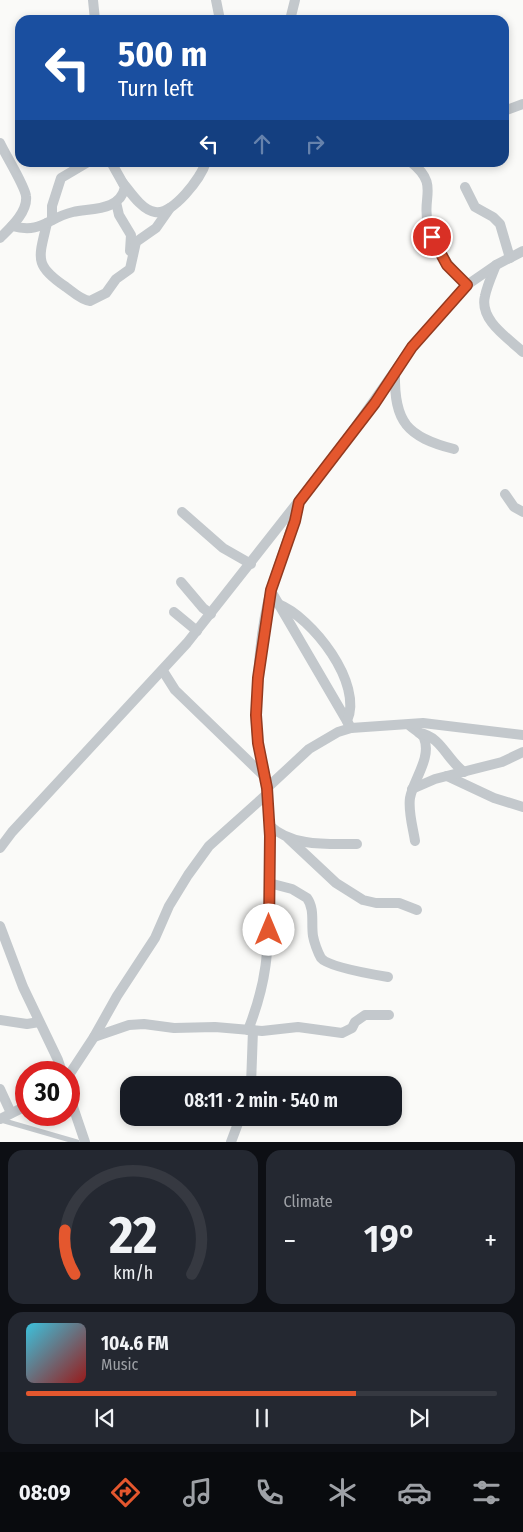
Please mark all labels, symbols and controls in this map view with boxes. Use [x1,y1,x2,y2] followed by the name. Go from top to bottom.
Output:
[118,33,207,75] text: 500 m
[35,35,100,100] icon: left
[118,75,194,102] text: Turn left
[195,130,223,158] icon: left
[248,130,276,158] icon: ahead
[301,130,329,158] icon: right
[411,216,453,258] pin
[418,223,446,251] icon: arrive
[242,903,294,955] position arrow
[15,1061,80,1126] speed limit sign: 30
[184,1089,338,1112] text: 08:11 · 2 min · 540 m
[284,1192,333,1211] text: Climate
[108,1204,157,1267] text: 22
[364,1216,417,1262] text: 19°
[284,1224,296,1257] text: −
[484,1224,497,1257] text: +
[113,1262,153,1284] text: km/h
[101,1332,169,1355] text: 104.6 FM
[101,1355,138,1374] text: Music
[91,1404,119,1432] icon: previous
[248,1404,276,1432] icon: pause
[405,1404,433,1432] icon: next
[108,1475,143,1510] icon: directions
[180,1475,215,1510] icon: music
[252,1475,287,1510] icon: phone
[325,1475,360,1510] icon: climate
[397,1475,432,1510] icon: car
[469,1475,504,1510] icon: filters
[19,1479,71,1506] text: 08:09

